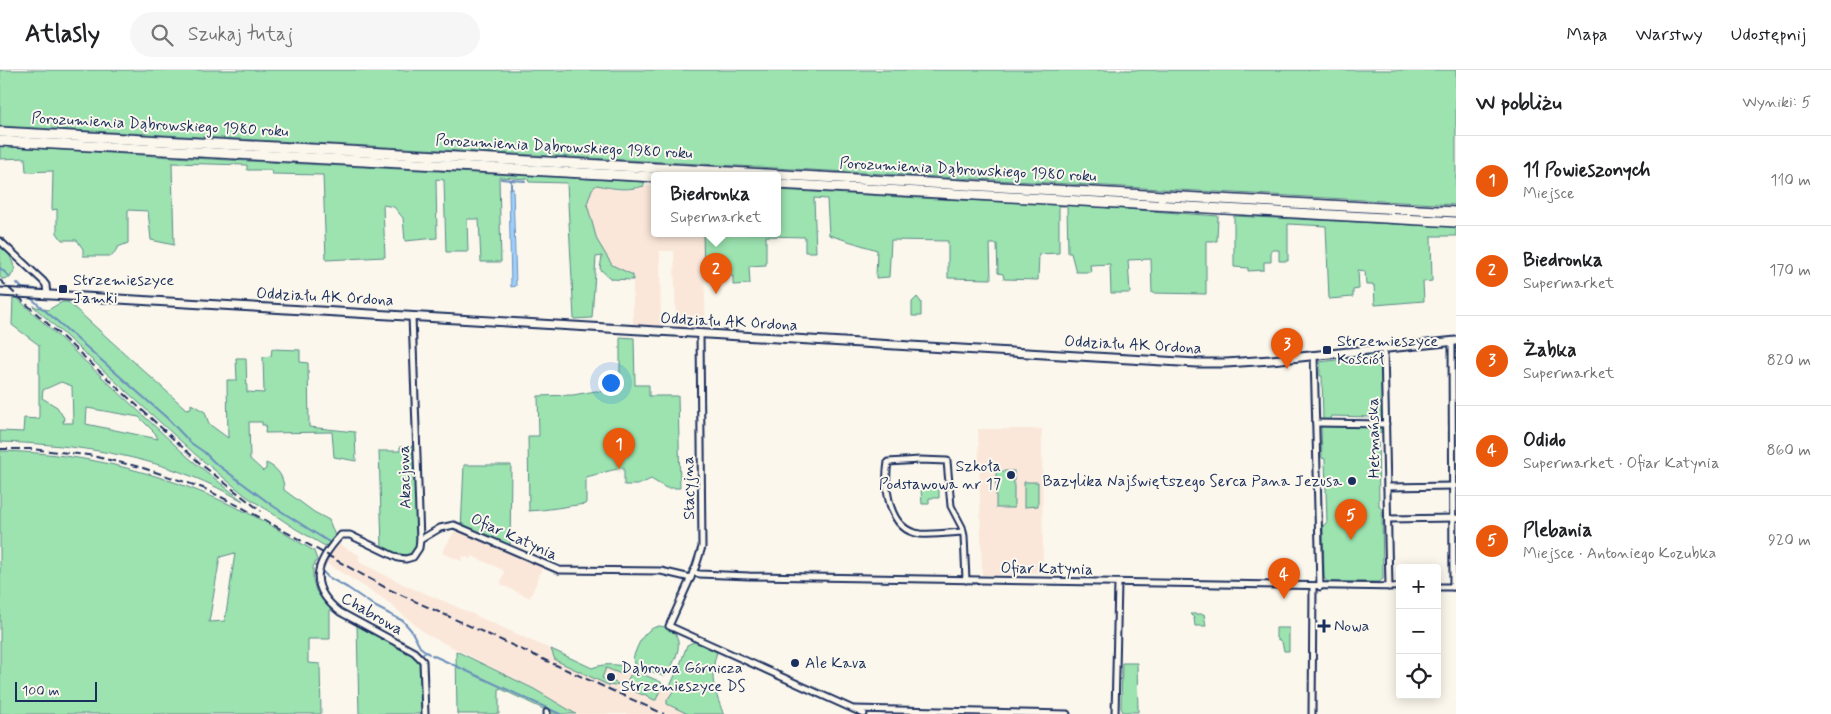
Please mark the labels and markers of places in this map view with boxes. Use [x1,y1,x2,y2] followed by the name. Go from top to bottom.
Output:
[700,253,732,294] pin: 2
[73,270,174,309] place label: Strzemieszyce Jamki
[57,283,69,295] marker: Strzemieszyce Jamki
[1271,328,1303,369] pin: 3
[1337,331,1438,370] place label: Strzemieszyce Kościół
[1321,344,1333,356] marker: Strzemieszyce Kościół
[603,428,635,469] pin: 1
[879,456,1001,495] place label: Szkoła Podstawowa nr 17
[1005,469,1017,481] marker: Szkoła Podstawowa nr 17
[1043,471,1342,492] place label: Bazylika Najświętszego Serca Pana Jezusa
[1346,475,1358,487] marker: Bazylika Najświętszego Serca Pana Jezusa
[1335,499,1367,540] pin: 5
[1268,558,1300,599] pin: 4
[1334,616,1369,637] place label: Nowa
[1318,620,1330,632] marker: Nowa
[805,653,867,674] place label: Ale Kava
[789,657,801,669] marker: Ale Kava
[621,658,746,697] place label: Dąbrowa Górnicza Strzemieszyce DS
[605,671,617,683] marker: Dąbrowa Górnicza Strzemieszyce DS

